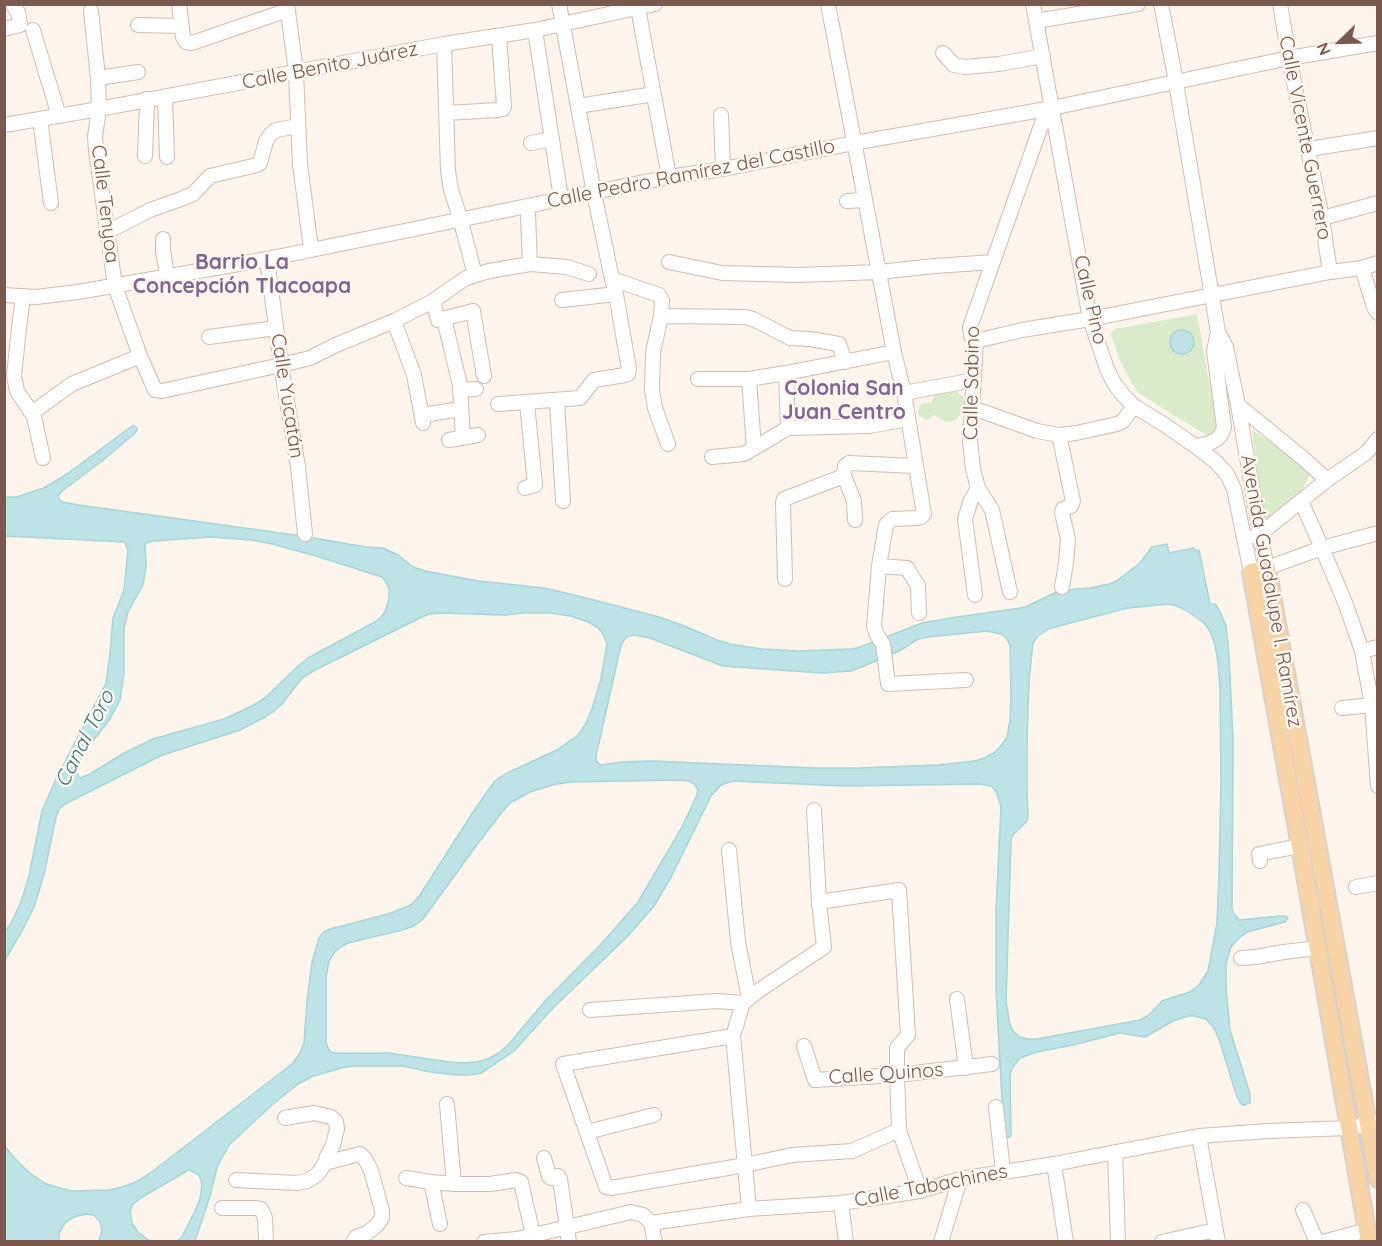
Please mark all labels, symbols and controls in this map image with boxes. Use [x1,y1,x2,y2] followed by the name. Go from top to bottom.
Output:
[1310,12,1370,72] north arrow
[1273,34,1337,242] street label: Calle Vicente Guerrero
[240,37,420,95] street label: Calle Benito Juárez
[1312,40,1335,58] text: N
[545,134,837,214] street label: Calle Pedro Ramírez del Castillo
[86,144,124,264] street label: Calle Tenyoa
[133,250,351,300] district label: Barrio La Concepción Tlacoapa
[1068,253,1112,347] street label: Calle Pino
[959,326,985,440] street label: Calle Sabino
[265,332,309,460] street label: Calle Yucatán
[782,376,906,426] district label: Colonia San Juan Centro
[1235,453,1307,729] street label: Avenida Guadalupe I. Ramírez
[50,686,120,792] water label: Canal Toro
[828,1058,944,1090] street label: Calle Quinos
[852,1159,1010,1213] street label: Calle Tabachines

